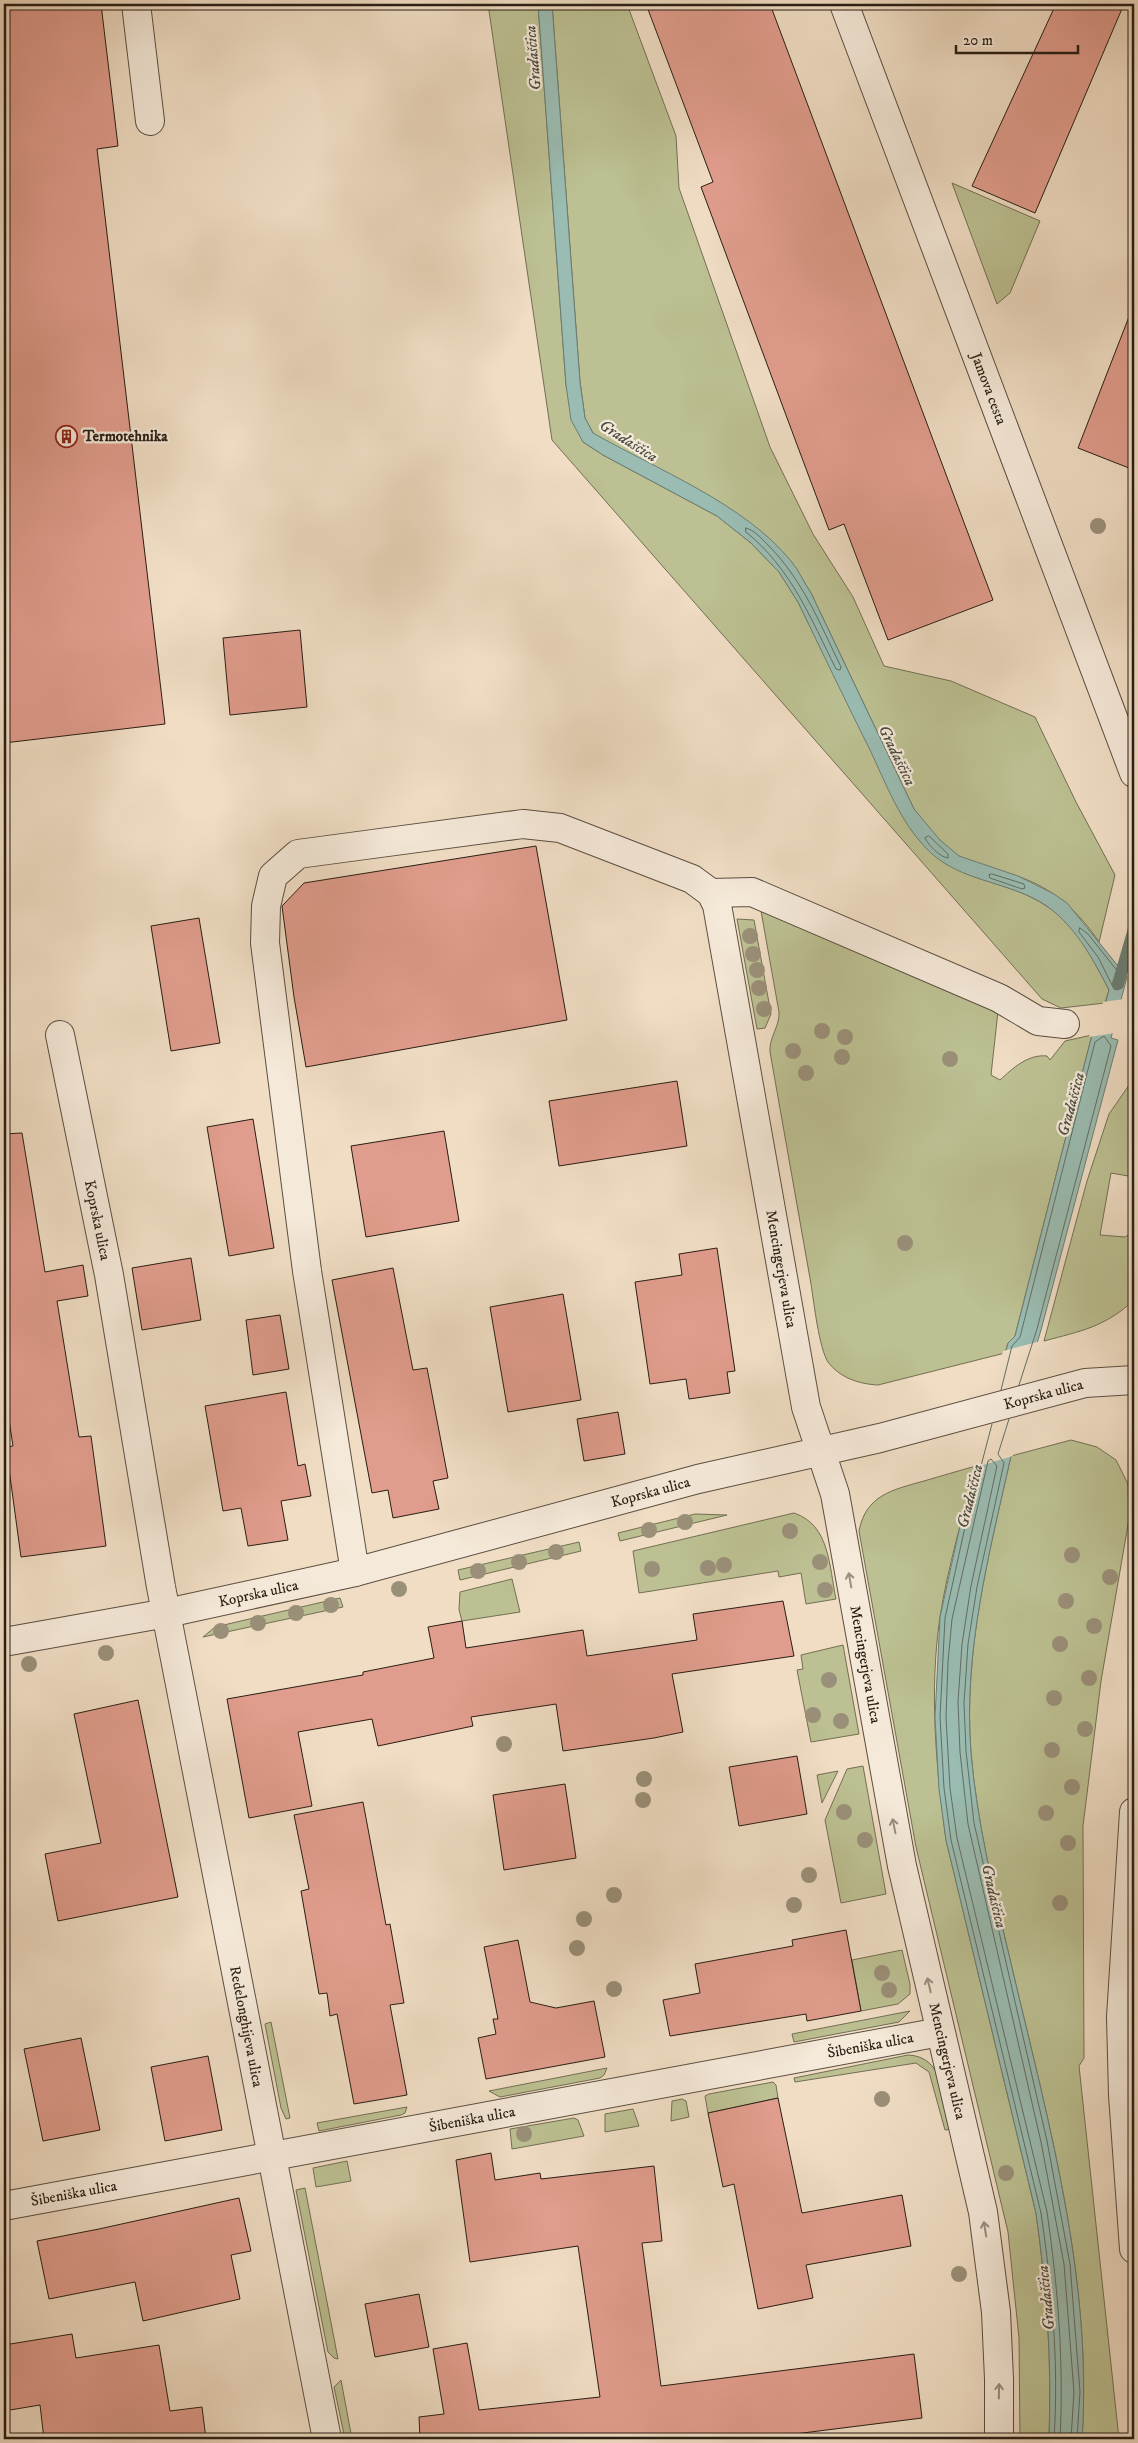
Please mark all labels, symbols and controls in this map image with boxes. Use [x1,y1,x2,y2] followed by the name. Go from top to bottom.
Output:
[956,22,1078,54] scale bar
[520,25,546,91] water label: Gradaščica
[963,31,993,50] text: 20 m
[966,348,1011,428] street label: Jamova cesta
[596,415,661,467] water label: Gradaščica
[55,424,79,448] building icon: Termotehnika
[82,427,168,446] place label: Termotehnika
[874,722,920,789] water label: Gradaščica
[1053,1070,1089,1138] water label: Gradaščica
[80,1179,115,1263] street label: Koprska ulica
[761,1209,801,1330] street label: Mencingerjeva ulica
[1002,1375,1086,1414] street label: Koprska ulica
[952,1462,988,1530] water label: Gradaščica
[609,1472,693,1512] street label: Koprska ulica
[845,1572,855,1588] one-way arrow
[217,1576,301,1612] street label: Koprska ulica
[845,1604,885,1726] street label: Mencingerjeva ulica
[889,1819,899,1835] one-way arrow
[977,1862,1011,1930] water label: Gradaščica
[225,1964,267,2089] street label: Redelonghijeva ulica
[924,1977,933,1993] one-way arrow
[924,2001,970,2122] street label: Mencingerjeva ulica
[825,2028,915,2063] street label: Šibeniška ulica
[427,2102,517,2137] street label: Šibeniška ulica
[29,2176,119,2211] street label: Šibeniška ulica
[980,2221,990,2237] one-way arrow
[1033,2264,1059,2331] water label: Gradaščica
[994,2383,1004,2399] one-way arrow

